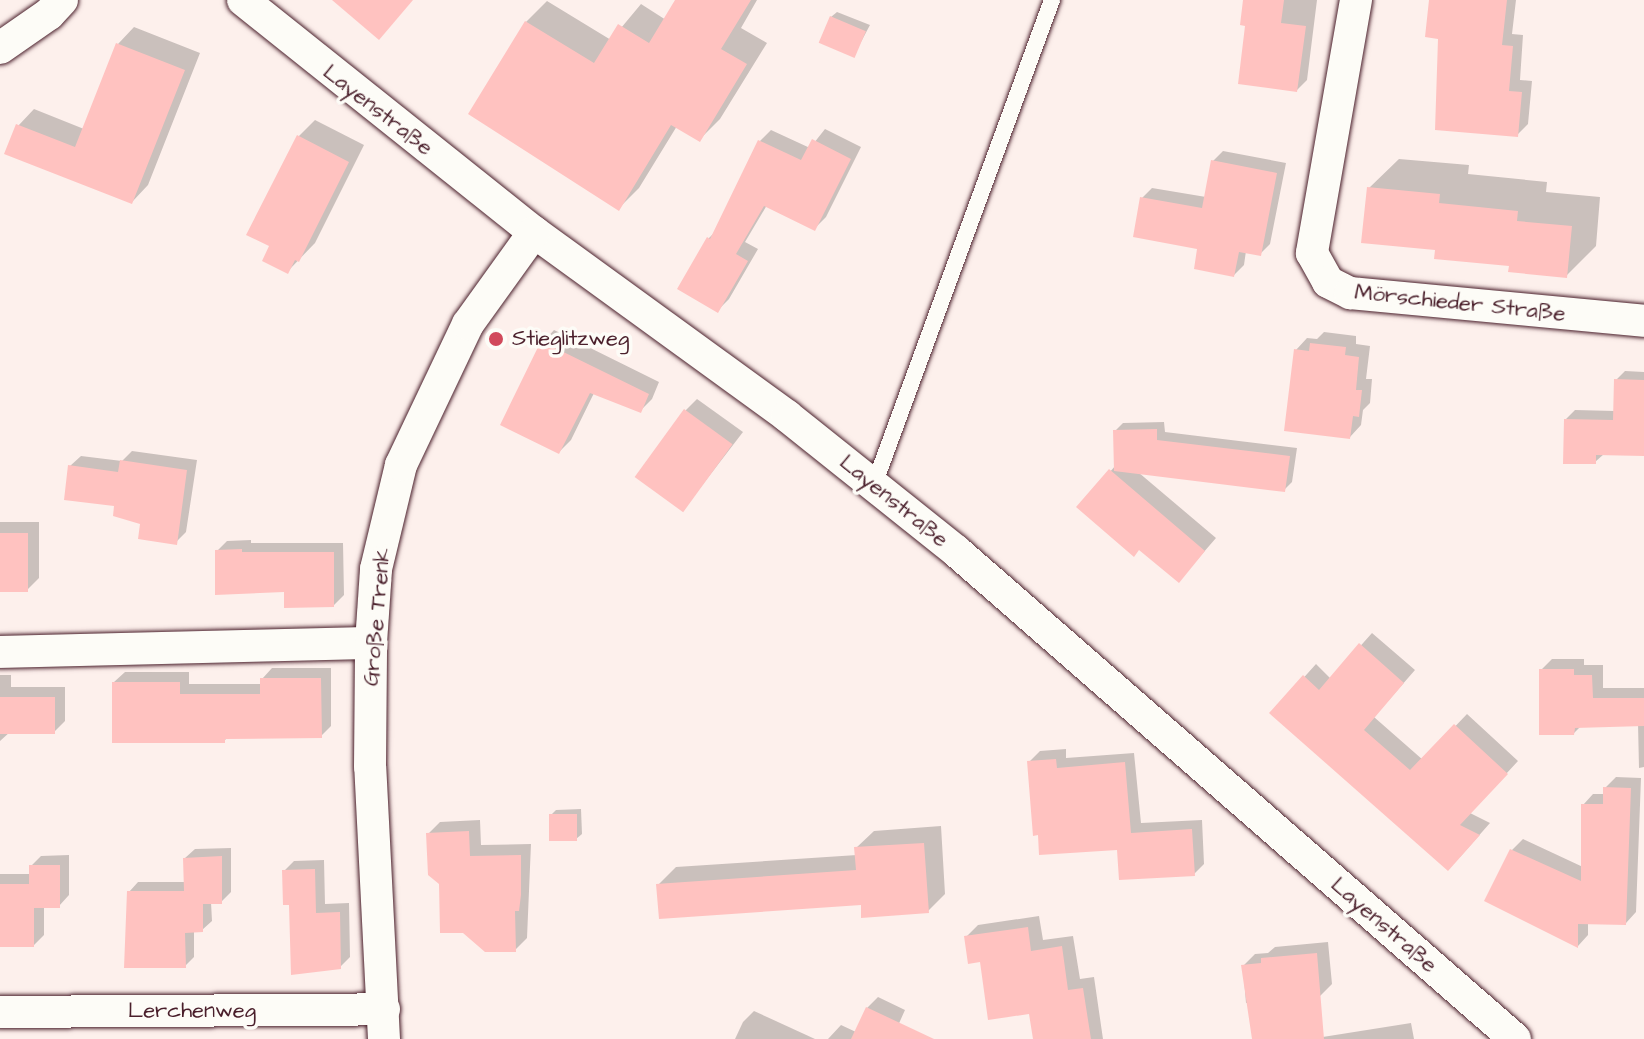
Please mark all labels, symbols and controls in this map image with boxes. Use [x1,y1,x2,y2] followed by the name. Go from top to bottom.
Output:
[318,59,438,161] street label: Layenstraße
[1353,279,1567,327] street label: Mörschieder Straße
[512,326,629,352] place label: Stieglitzweg
[487,330,505,348] marker: Stieglitzweg
[834,449,954,553] street label: Layenstraße
[358,547,396,687] street label: Große Trenk
[1325,872,1443,978] street label: Layenstraße
[128,998,256,1024] street label: Lerchenweg

